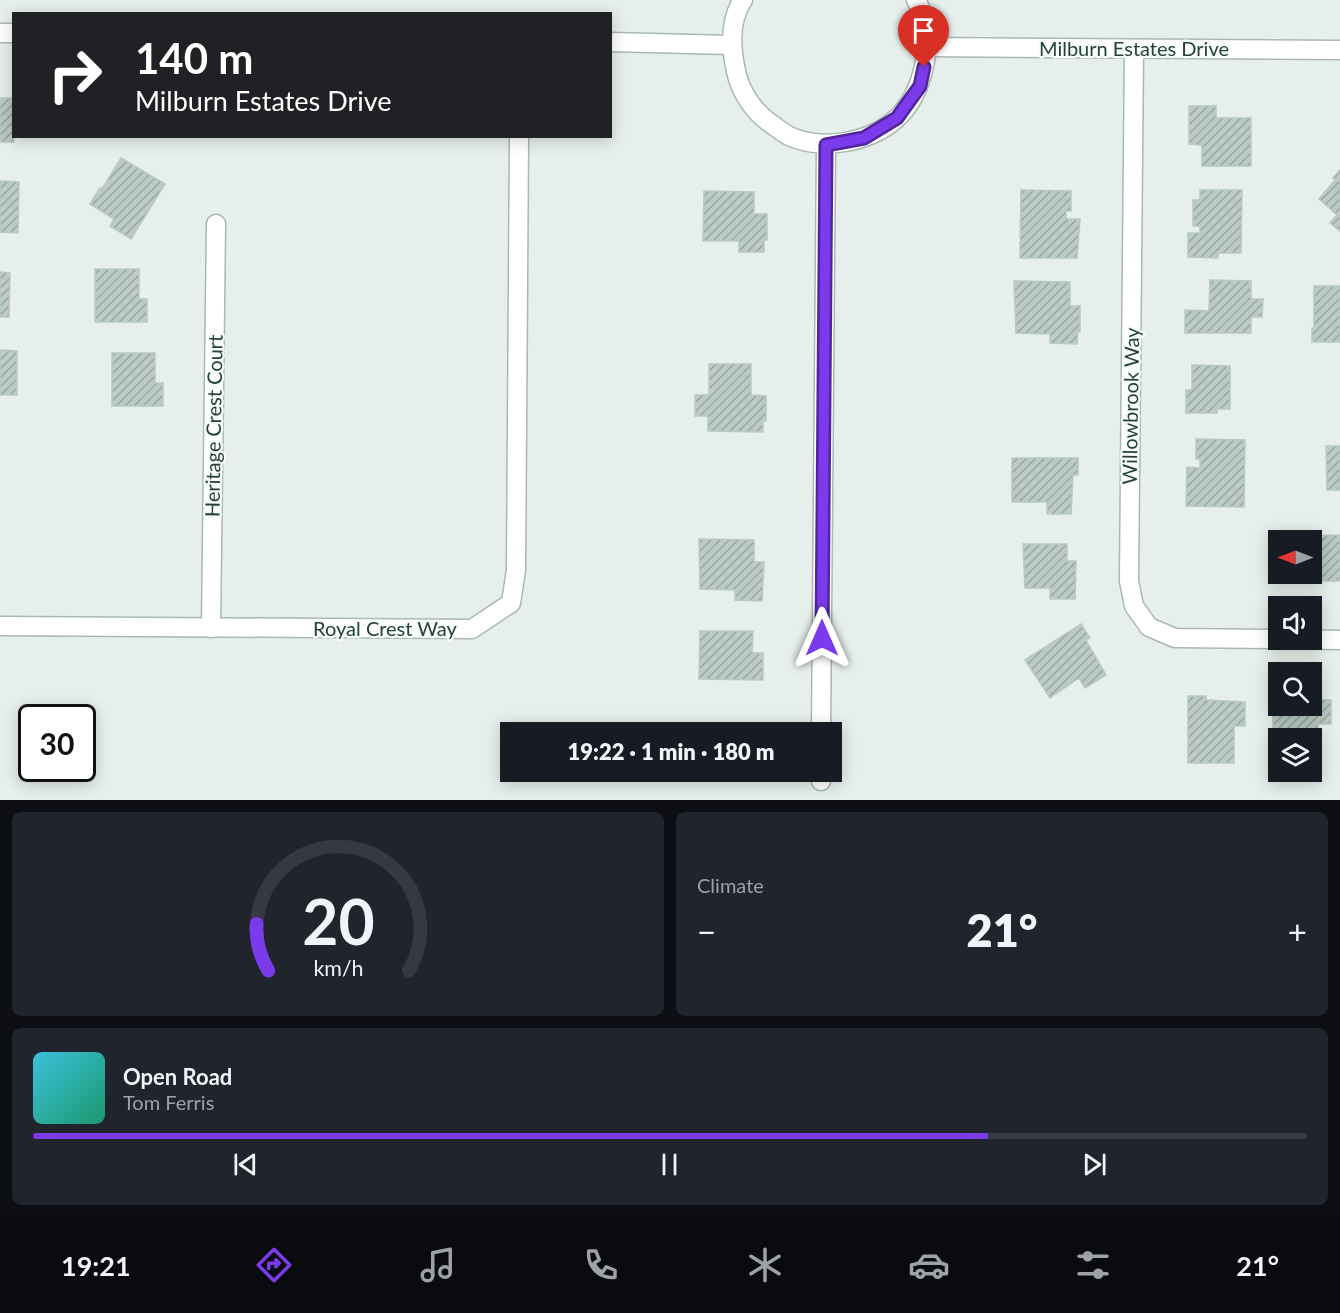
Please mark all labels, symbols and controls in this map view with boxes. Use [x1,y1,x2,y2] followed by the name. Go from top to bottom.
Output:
[898,5,949,67] pin
[907,14,940,47] icon: arrive
[135,33,253,83] text: 140 m
[36,36,114,114] icon: right
[1039,36,1229,60] street label: Milburn Estates Drive
[135,84,392,117] text: Milburn Estates Drive
[1117,327,1143,485] street label: Willowbrook Way
[199,335,227,517] street label: Heritage Crest Court
[1268,530,1322,584] north arrow
[1268,530,1322,782] map controls
[1268,596,1322,650] button: sound
[790,606,854,670] position arrow
[313,616,458,640] street label: Royal Crest Way
[1268,662,1322,716] button: search
[18,704,96,782] speed limit sign: 30
[1268,728,1322,782] button: layers
[568,738,774,765] text: 19:22 · 1 min · 180 m
[697,873,764,897] text: Climate
[302,883,374,958] text: 20
[967,903,1037,957] text: 21°
[697,911,716,951] text: −
[1288,911,1307,951] text: +
[313,955,363,981] text: km/h
[123,1063,232,1090] text: Open Road
[123,1090,214,1114] text: Tom Ferris
[229,1148,262,1181] icon: previous
[653,1148,686,1181] icon: pause
[1078,1148,1111,1181] icon: next
[253,1244,295,1286] icon: directions
[417,1244,459,1286] icon: music
[580,1244,622,1286] icon: phone
[744,1244,786,1286] icon: climate
[908,1244,950,1286] icon: car
[1072,1244,1114,1286] icon: filters
[61,1249,131,1282] text: 19:21
[1236,1249,1279,1282] text: 21°

